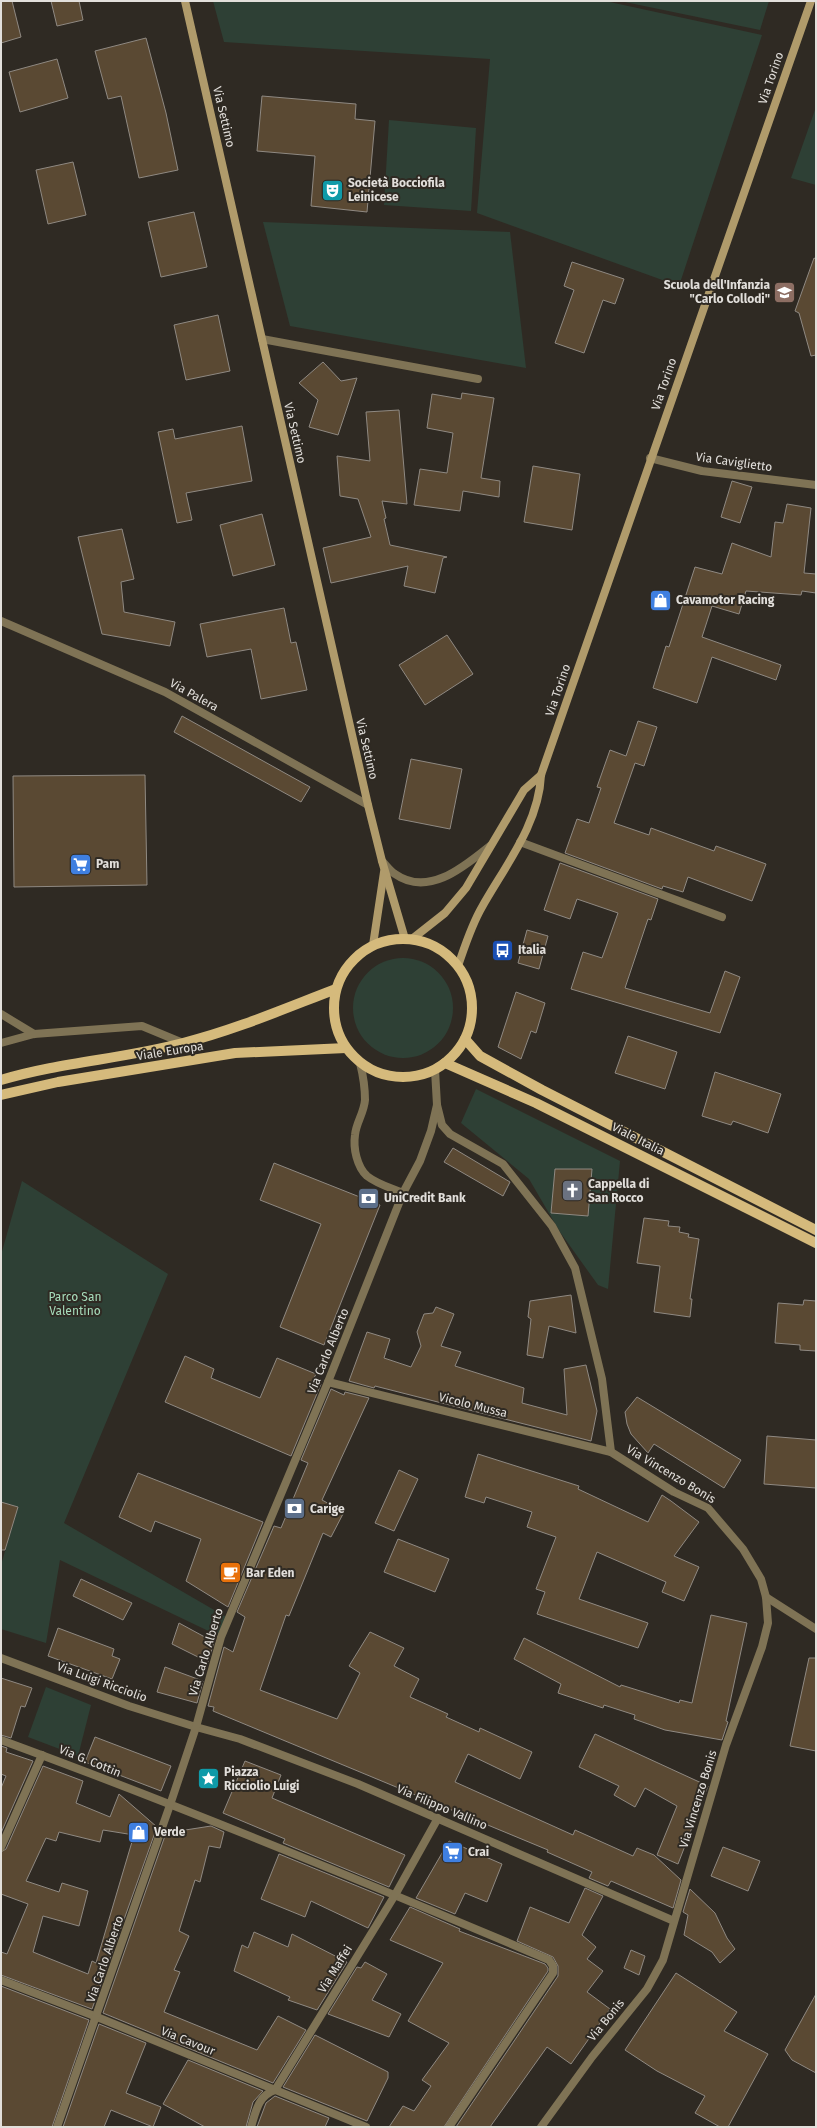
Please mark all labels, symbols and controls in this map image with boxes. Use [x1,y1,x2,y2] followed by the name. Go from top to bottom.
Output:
[756,50,786,106] street label: Via Torino
[210,85,238,149] street label: Via Settimo
[348,176,445,204] place label: Società Bocciofila Leinicese
[320,177,346,203] theatre icon: Società Bocciofila Leinicese
[664,278,770,306] place label: Scuola dell'Infanzia "Carlo Collodi"
[772,279,798,305] school or university icon: Scuola dell'Infanzia "Carlo Collodi"
[649,356,679,412] street label: Via Torino
[281,401,309,465] street label: Via Settimo
[695,450,773,474] street label: Via Caviglietto
[647,587,673,613] shop icon: Cavamotor Racing
[676,593,775,607] place label: Cavamotor Racing
[543,662,573,718] street label: Via Torino
[167,676,221,714] street label: Via Palera
[353,717,381,781] street label: Via Settimo
[68,851,94,877] supermarket icon: Pam
[96,857,119,871] place label: Pam
[490,937,516,963] bus stop icon: Italia
[518,943,546,957] place label: Italia
[135,1039,205,1063] street label: Viale Europa
[609,1120,667,1158] street label: Viale Italia
[588,1177,649,1205] place label: Cappella di San Rocco
[559,1178,585,1204] church icon: Cappella di San Rocco
[356,1185,382,1211] bank icon: UniCredit Bank
[384,1191,466,1205] place label: UniCredit Bank
[49,1290,101,1318] park label: Parco San Valentino
[304,1306,352,1396] street label: Via Carlo Alberto
[437,1390,509,1420] street label: Vicolo Mussa
[624,1442,718,1506] street label: Via Vincenzo Bonis
[281,1496,307,1522] bank icon: Carige
[310,1502,345,1516] place label: Carige
[217,1560,243,1586] cafe icon: Bar Eden
[246,1566,295,1580] place label: Bar Eden
[186,1606,226,1698] street label: Via Carlo Alberto
[55,1659,149,1705] street label: Via Luigi Ricciolio
[57,1742,123,1780] street label: Via G. Cottin
[676,1748,720,1850] street label: Via Vincenzo Bonis
[224,1765,299,1793] place label: Piazza Ricciolio Luigi
[196,1766,222,1792] place icon: Piazza Ricciolio Luigi
[395,1782,489,1832] street label: Via Filippo Vallino
[126,1819,152,1845] shop icon: Verde
[153,1825,186,1839] place label: Verde
[440,1839,466,1865] supermarket icon: Crai
[468,1845,489,1859] place label: Crai
[84,1914,126,2004] street label: Via Carlo Alberto
[315,1943,355,1995] street label: Via Maffei
[585,1996,627,2044] street label: Via Bonis
[159,2024,217,2058] street label: Via Cavour

